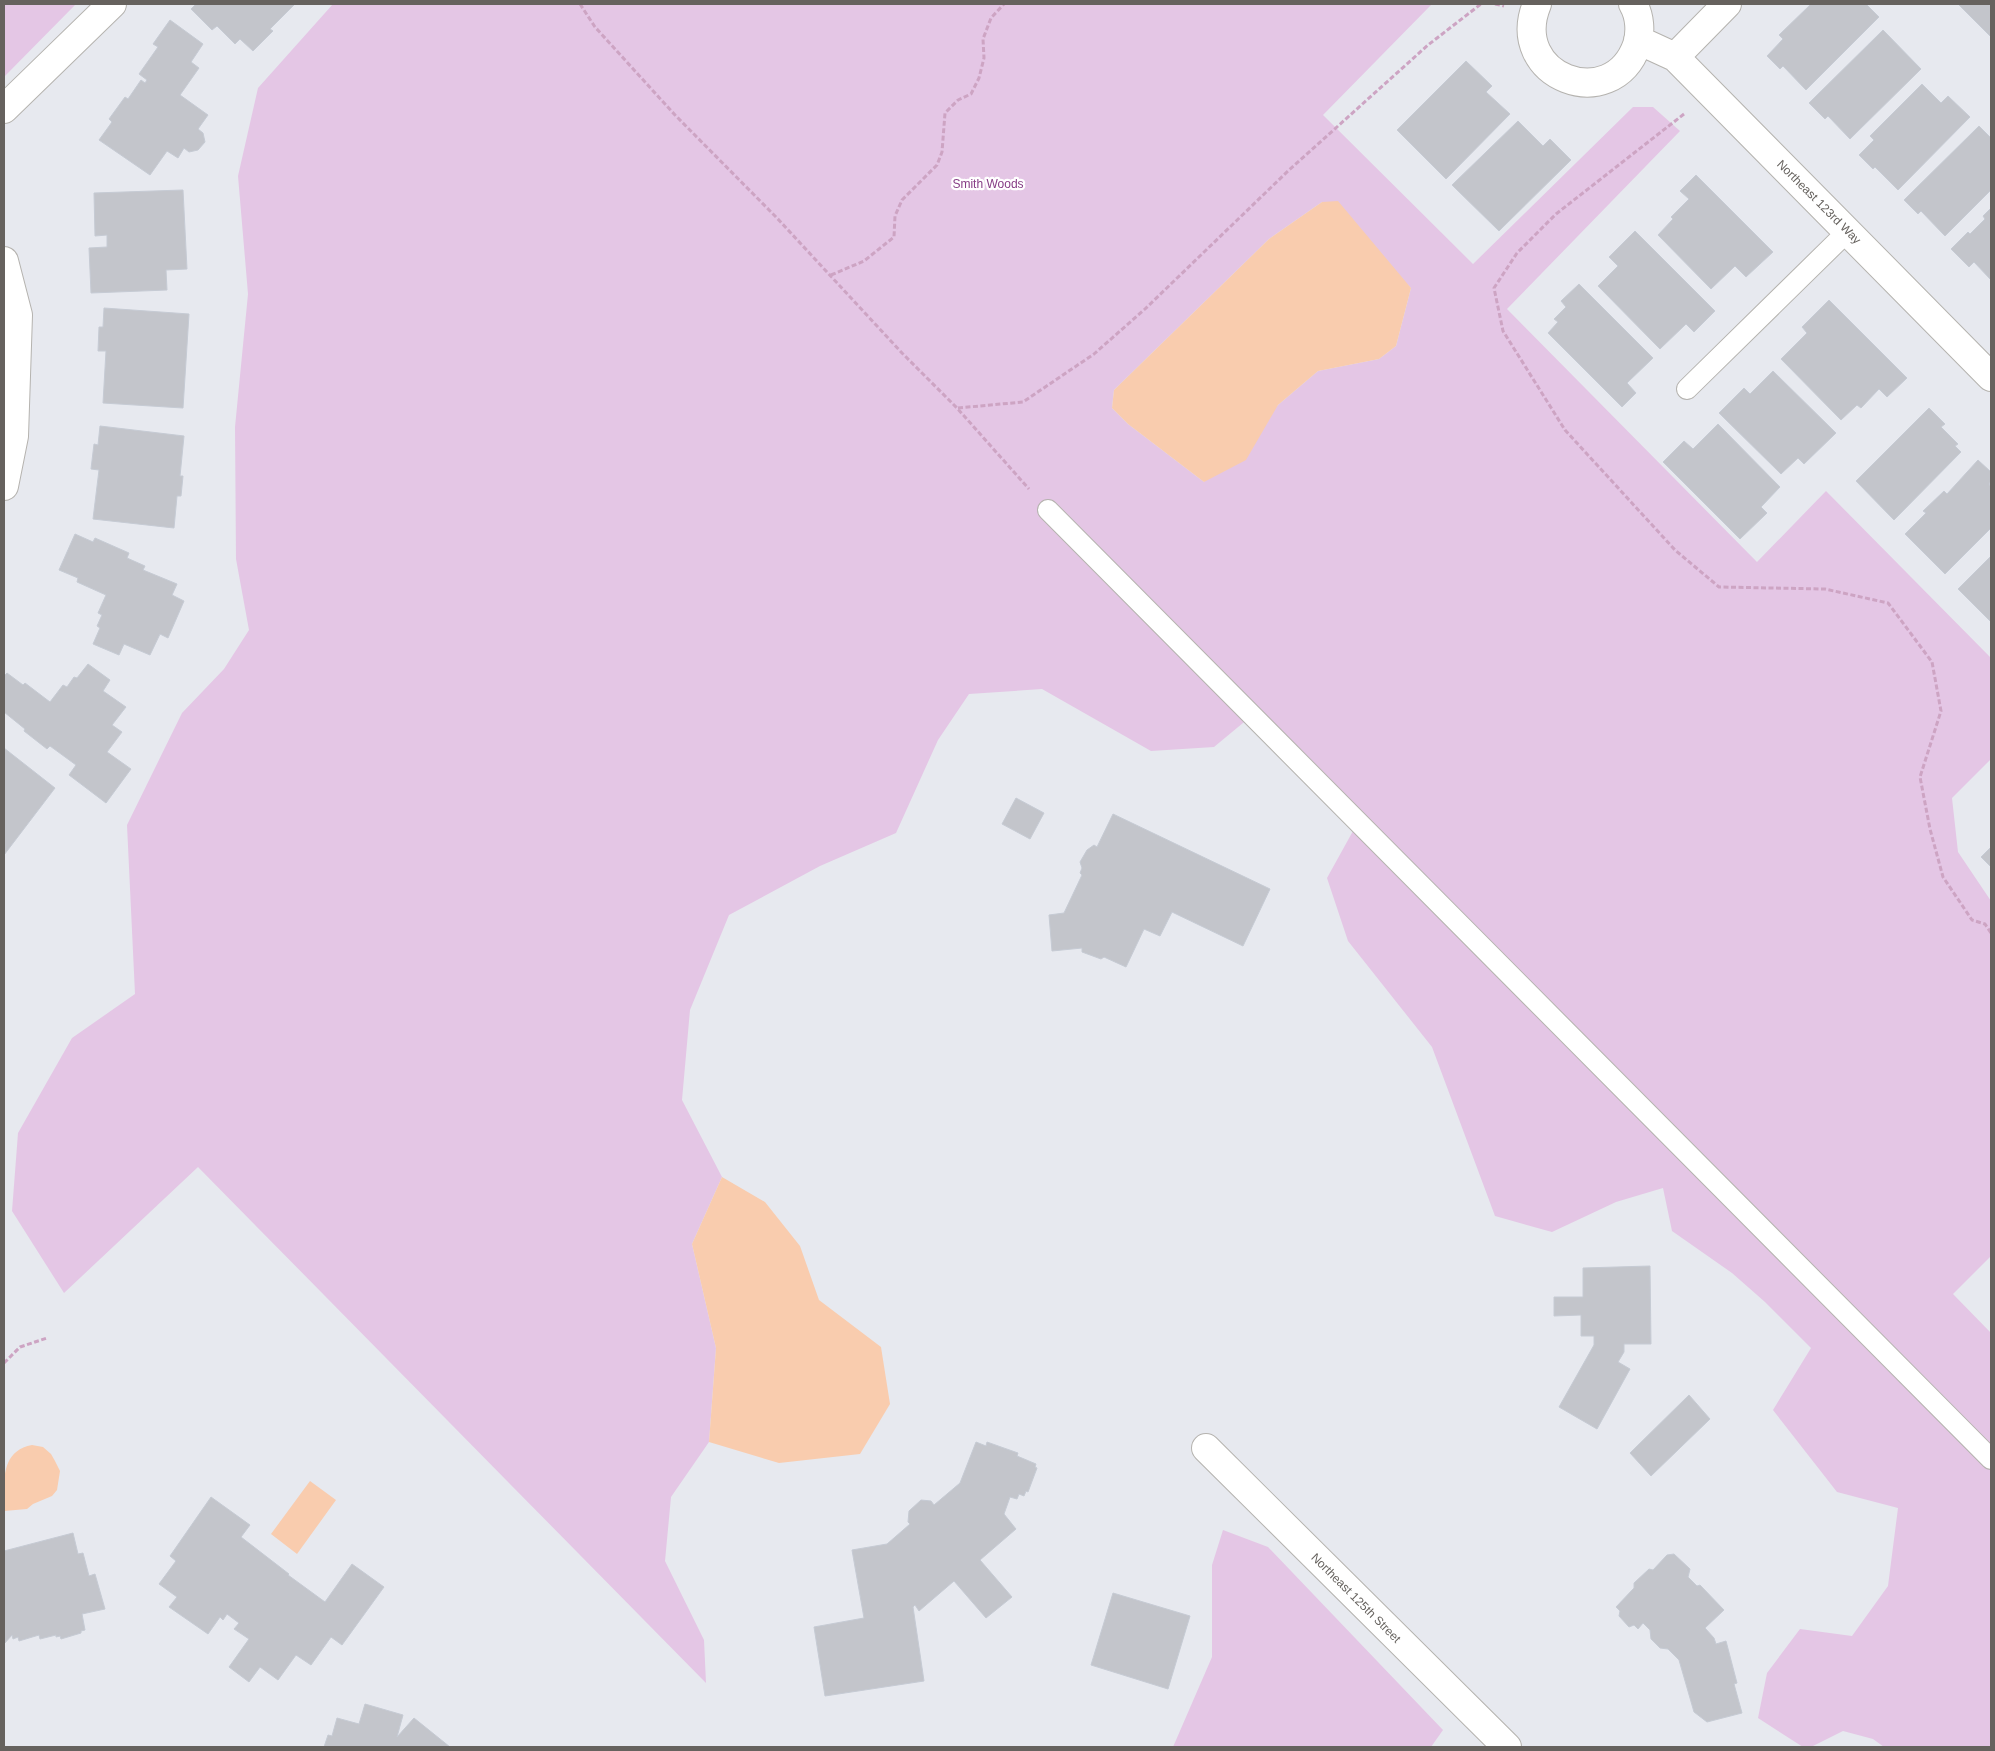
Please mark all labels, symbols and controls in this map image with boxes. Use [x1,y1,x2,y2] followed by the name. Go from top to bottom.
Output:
[1774,157,1864,247] street label: Northeast 123rd Way
[952,177,1024,191] park label: Smith Woods
[1308,1550,1404,1646] street label: Northeast 125th Street

